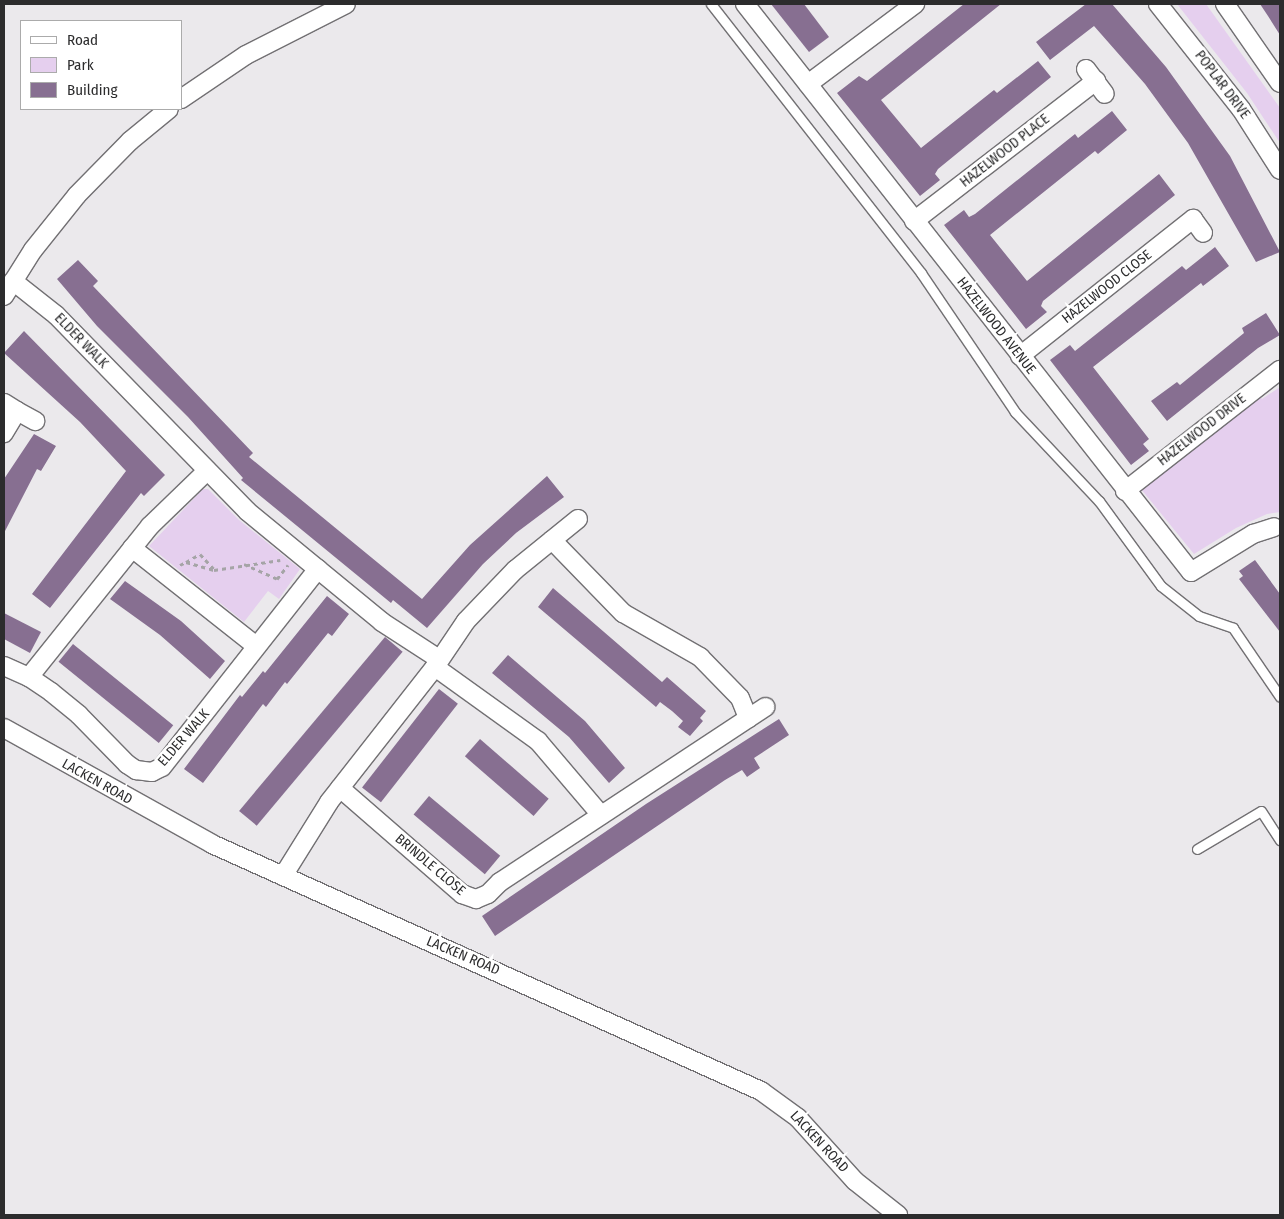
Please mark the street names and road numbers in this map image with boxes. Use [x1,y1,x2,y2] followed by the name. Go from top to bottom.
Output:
[1191,48,1253,122] street label: POPLAR DRIVE
[957,111,1053,191] street label: HAZELWOOD PLACE
[1059,247,1155,327] street label: HAZELWOOD CLOSE
[953,274,1039,378] street label: HAZELWOOD AVENUE
[51,310,111,372] street label: ELDER WALK
[1155,390,1249,470] street label: HAZELWOOD DRIVE
[155,706,213,770] street label: ELDER WALK
[59,756,135,808] street label: LACKEN ROAD
[391,831,469,899] street label: BRINDLE CLOSE
[424,933,502,979] street label: LACKEN ROAD
[786,1108,852,1176] street label: LACKEN ROAD

